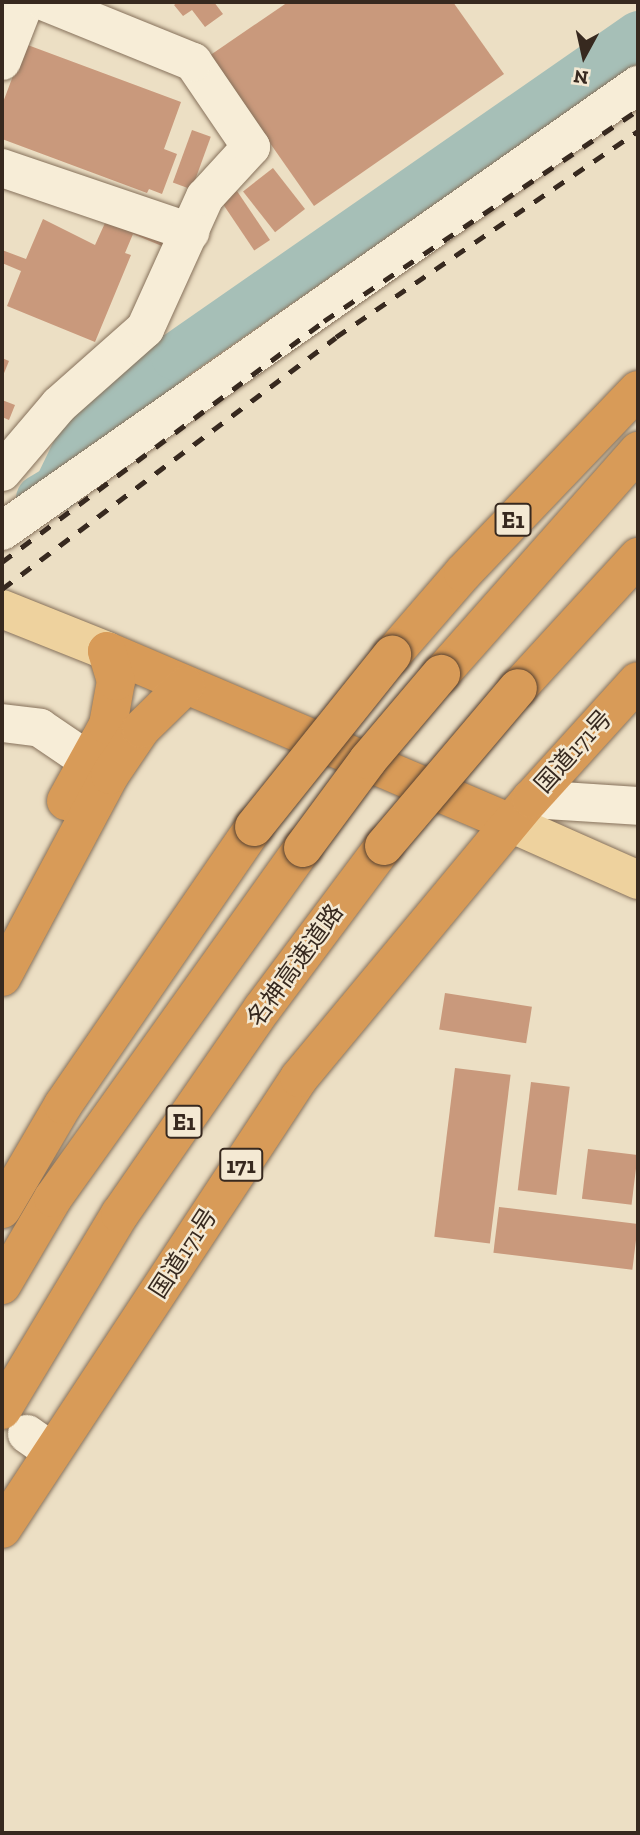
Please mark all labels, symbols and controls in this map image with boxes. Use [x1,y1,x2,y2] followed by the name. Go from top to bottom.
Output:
[549,21,619,91] north arrow
[572,65,590,90] text: N
[494,500,532,540] road number: E1
[528,704,618,798] street label: 国道171号
[241,898,349,1032] street label: 名神高速道路
[165,1102,203,1142] road number: E1
[218,1146,264,1184] road number: 171
[143,1203,223,1303] street label: 国道171号

